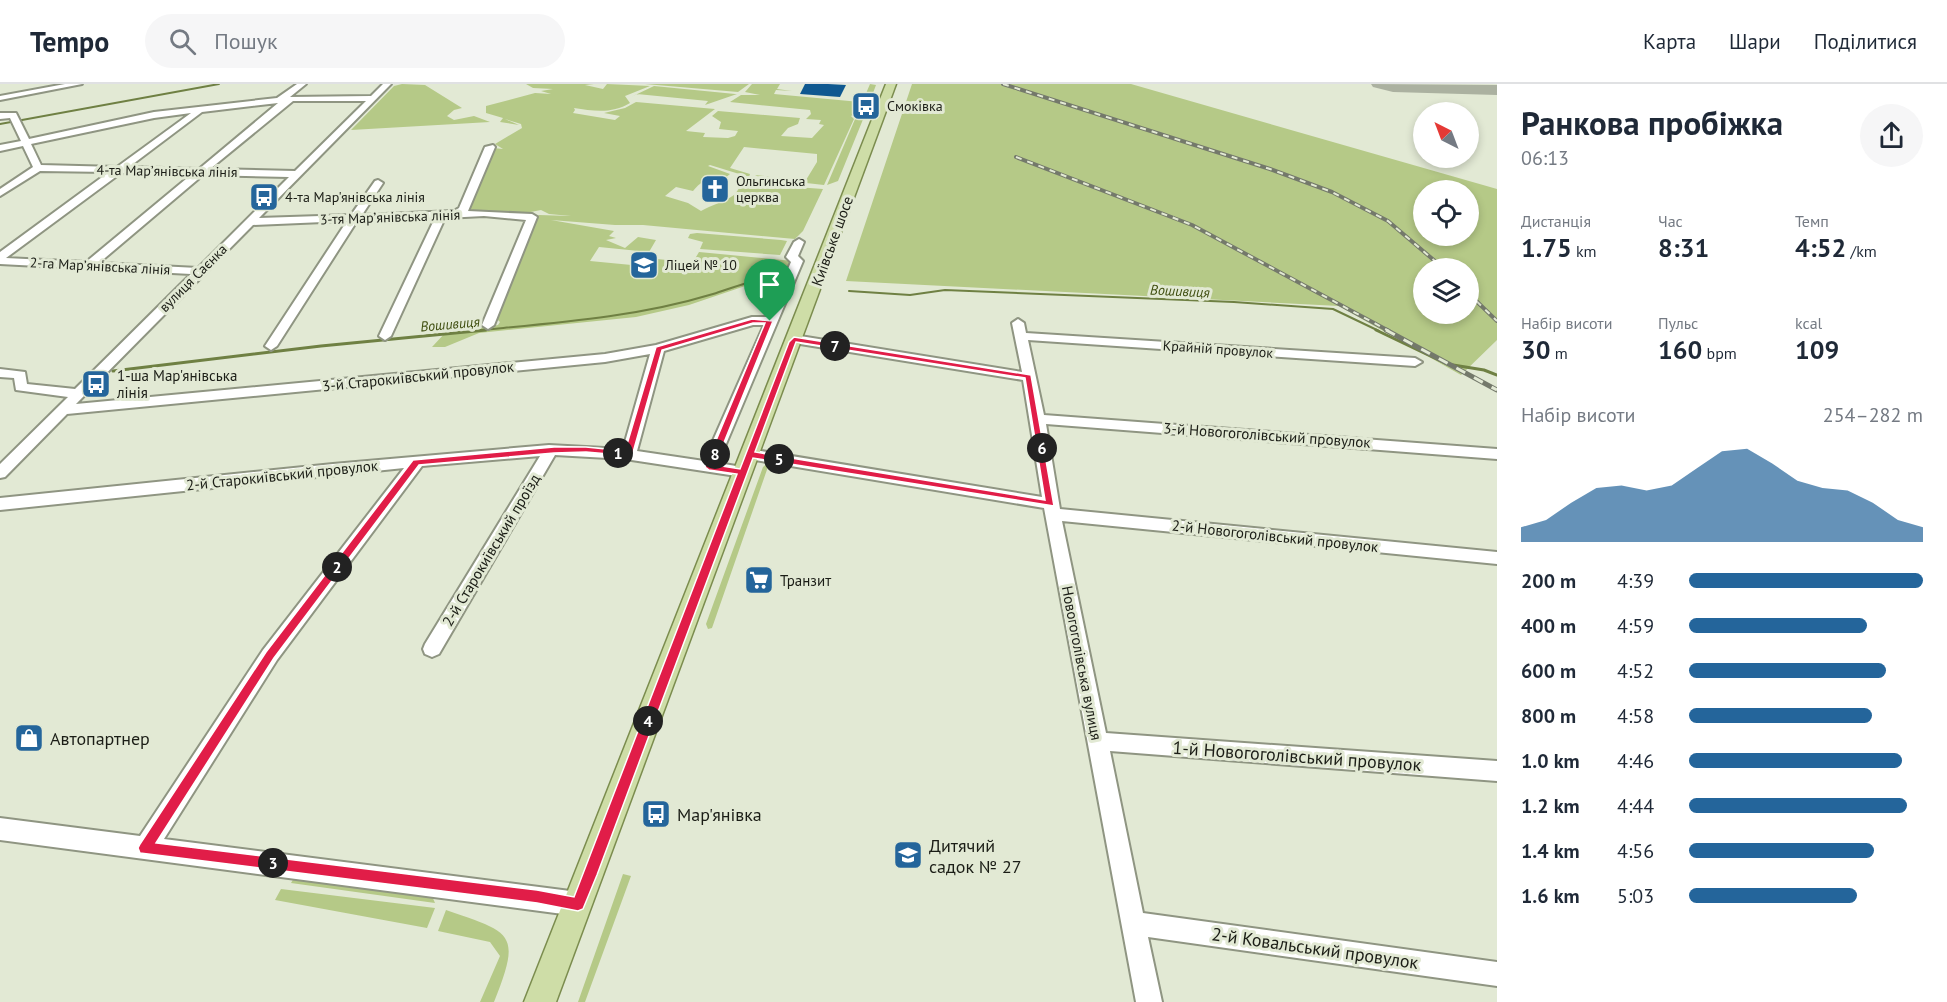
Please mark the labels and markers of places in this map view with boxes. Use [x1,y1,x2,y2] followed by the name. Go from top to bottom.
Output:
[850,90,882,122] bus stop icon: Смоківка
[887,97,943,115] place label: Смоківка
[736,172,806,206] place label: Ольгинська церква
[699,173,731,205] church icon: Ольгинська церква
[248,181,280,213] bus stop icon: 4-та Мар'янівська лінія
[285,188,425,206] place label: 4-та Мар'янівська лінія
[628,249,660,281] school or university icon: Ліцей № 10
[664,256,737,274] place label: Ліцей № 10
[744,259,795,321] pin
[820,331,850,361] pin: 7
[116,366,237,402] place label: 1-ша Мар'янівська лінія
[80,368,112,400] bus stop icon: 1-ша Мар'янівська лінія
[1027,433,1057,463] pin: 6
[603,438,633,468] pin: 1
[700,439,730,469] pin: 8
[764,444,794,474] pin: 5
[322,552,352,582] pin: 2
[743,564,775,596] supermarket icon: Транзит
[780,571,831,590] place label: Транзит
[633,706,663,736] pin: 4
[13,722,45,754] shop icon: Автопартнер
[50,727,150,750] place label: Автопартнер
[640,798,672,830] bus stop icon: Мар'янівка
[677,803,762,826] place label: Мар'янівка
[929,834,1022,878] place label: Дитячий садок № 27
[892,839,924,871] school or university icon: Дитячий садок № 27
[258,848,288,878] pin: 3

